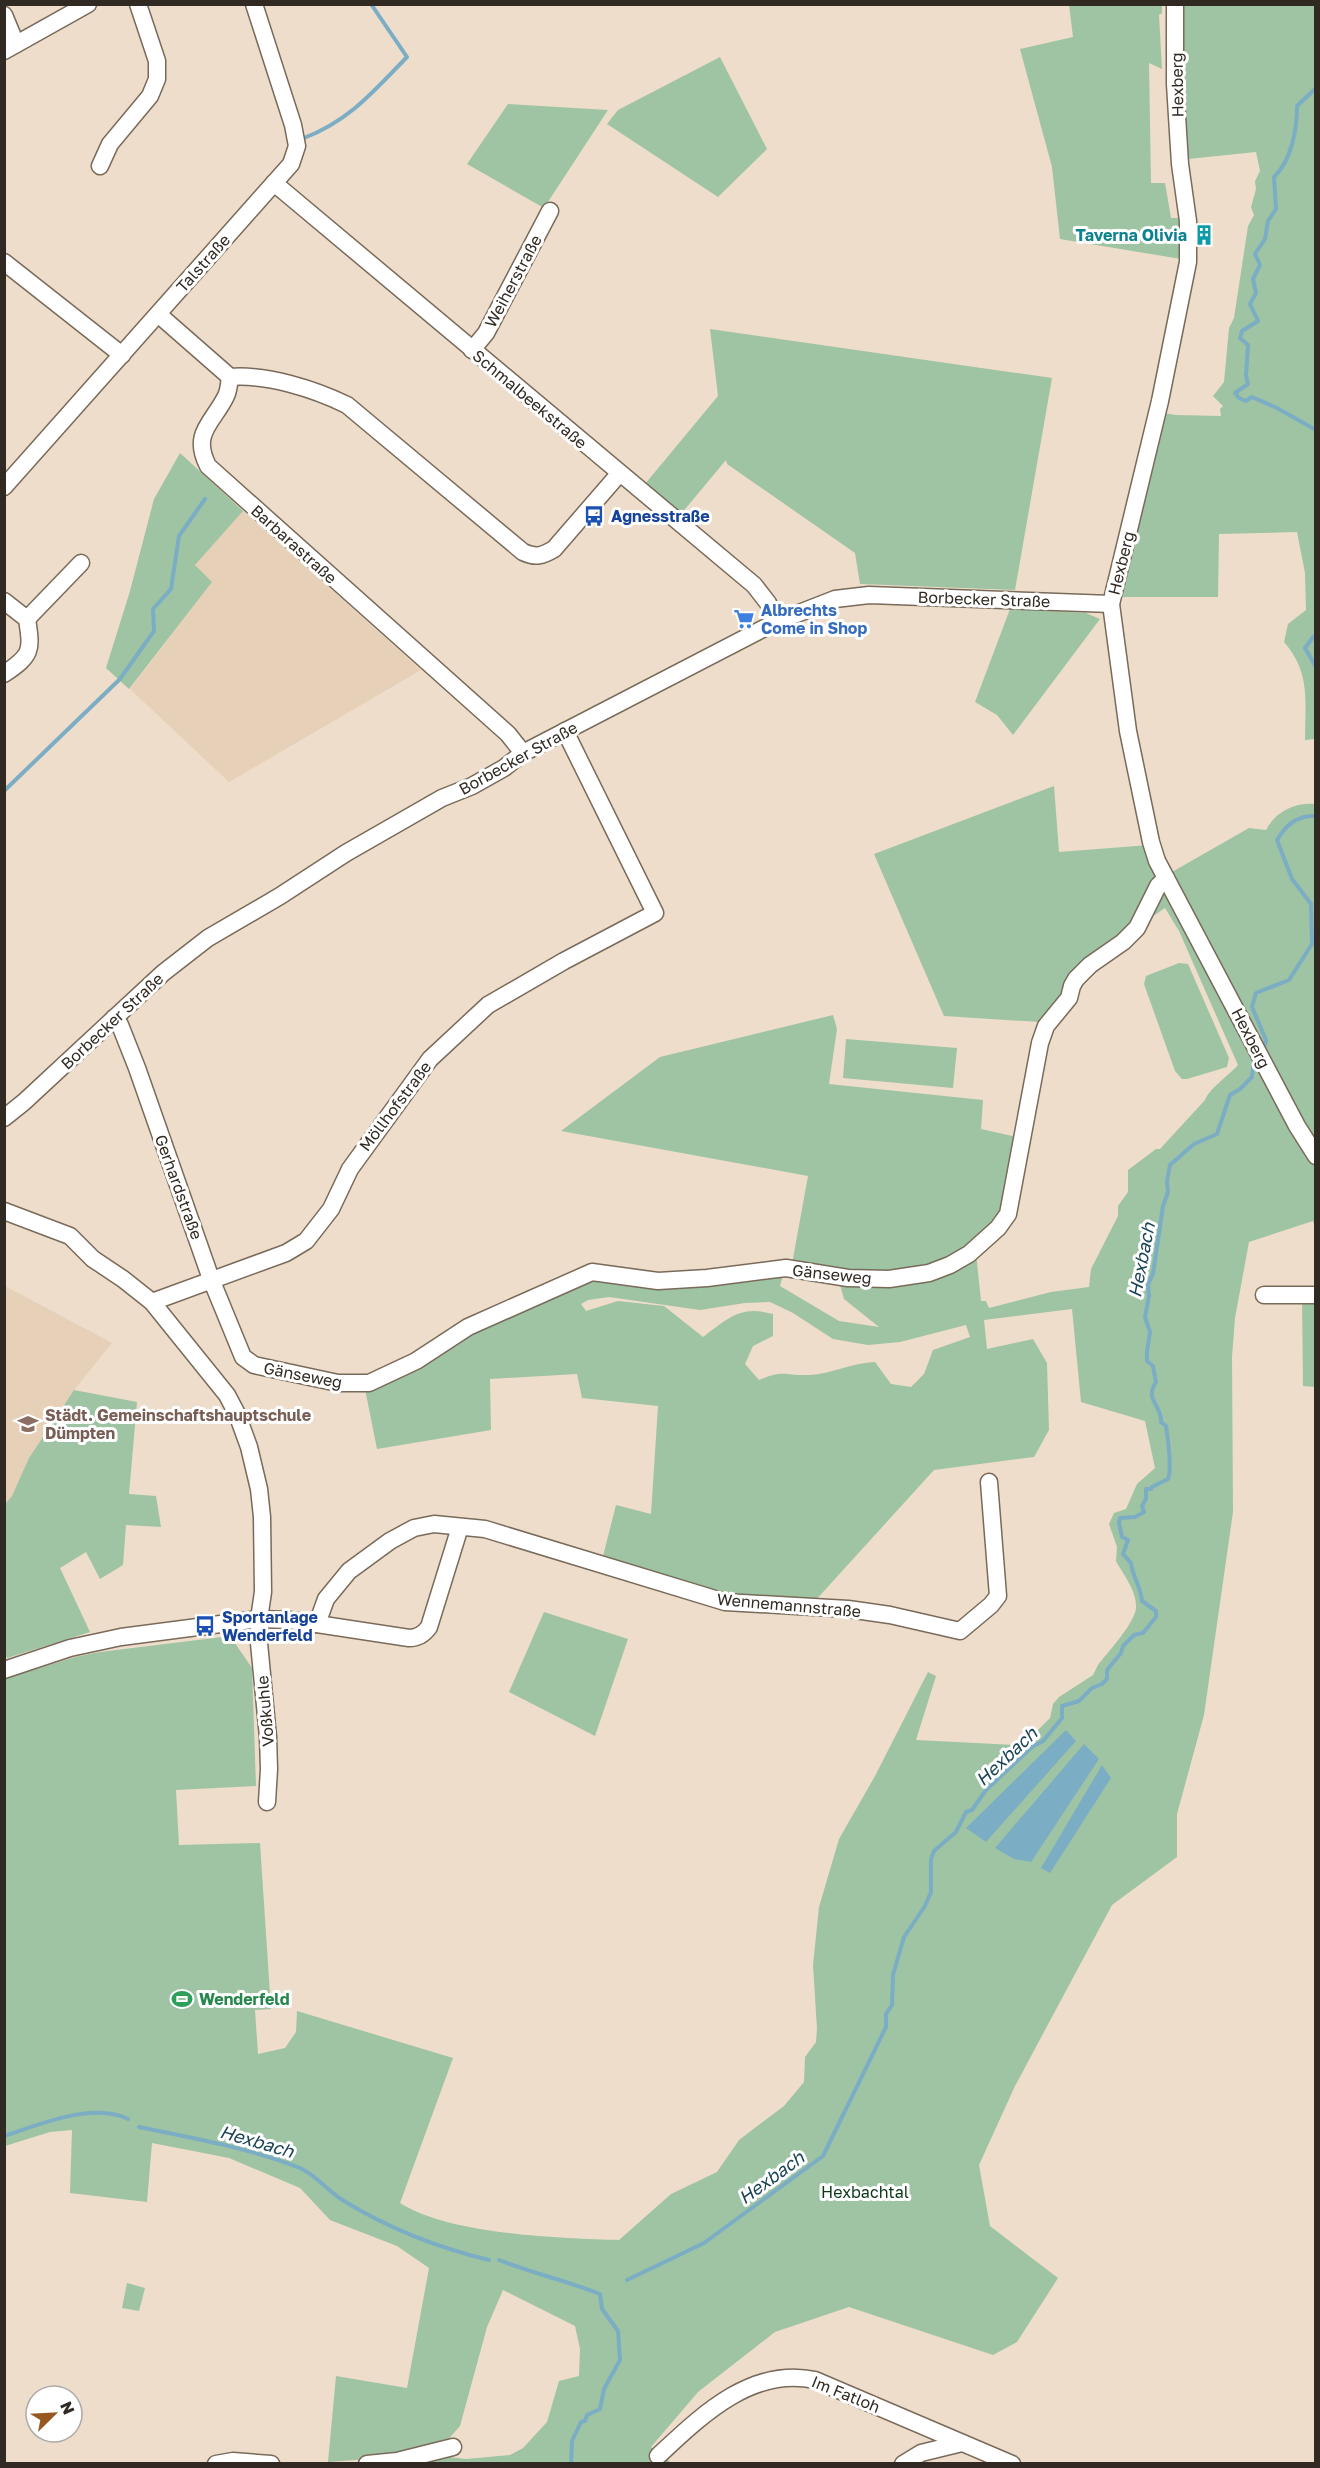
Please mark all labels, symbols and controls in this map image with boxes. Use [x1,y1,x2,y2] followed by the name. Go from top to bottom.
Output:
[1166,52,1188,118] street label: Hexberg
[1192,223,1216,247] building icon: Taverna Olivia
[1076,225,1187,245] place label: Taverna Olivia
[172,230,234,296] street label: Talstraße
[480,231,546,331] street label: Weiherstraße
[469,345,591,453] street label: Schmalbeekstraße
[247,500,341,588] street label: Barbarastraße
[582,504,606,528] bus stop icon: Agnesstraße
[611,506,710,526] place label: Agnesstraße
[1103,529,1139,597] street label: Hexberg
[917,587,1051,611] street label: Borbecker Straße
[761,600,867,638] place label: Albrechts Come in Shop
[732,607,756,631] supermarket icon: Albrechts Come in Shop
[455,717,581,799] street label: Borbecker Straße
[57,968,167,1074] street label: Borbecker Straße
[1227,1005,1275,1071] street label: Hexberg
[355,1057,435,1155] street label: Möllhofstraße
[151,1132,207,1242] street label: Gerhardstraße
[1123,1220,1159,1299] water label: Hexbach
[791,1260,873,1288] street label: Gänseweg
[262,1358,344,1392] street label: Gänseweg
[45,1405,311,1443] place label: Städt. Gemeinschaftshauptschule Dümpten
[16,1412,40,1436] school or university icon: Städt. Gemeinschaftshauptschule Dümpten
[716,1589,862,1621] street label: Wennemannstraße
[222,1607,318,1645] place label: Sportanlage Wenderfeld
[193,1614,217,1638] bus stop icon: Sportanlage Wenderfeld
[252,1675,278,1747] street label: Voßkuhle
[971,1721,1042,1790] water label: Hexbach
[170,1987,194,2011] sports icon: Wenderfeld
[199,1989,290,2009] place label: Wenderfeld
[218,2120,297,2162] water label: Hexbach
[734,2145,809,2208] water label: Hexbach
[821,2182,909,2202] park label: Hexbachtal
[809,2371,883,2417] street label: Im Fatloh
[24,2384,84,2444] north arrow
[56,2398,79,2418] text: N

